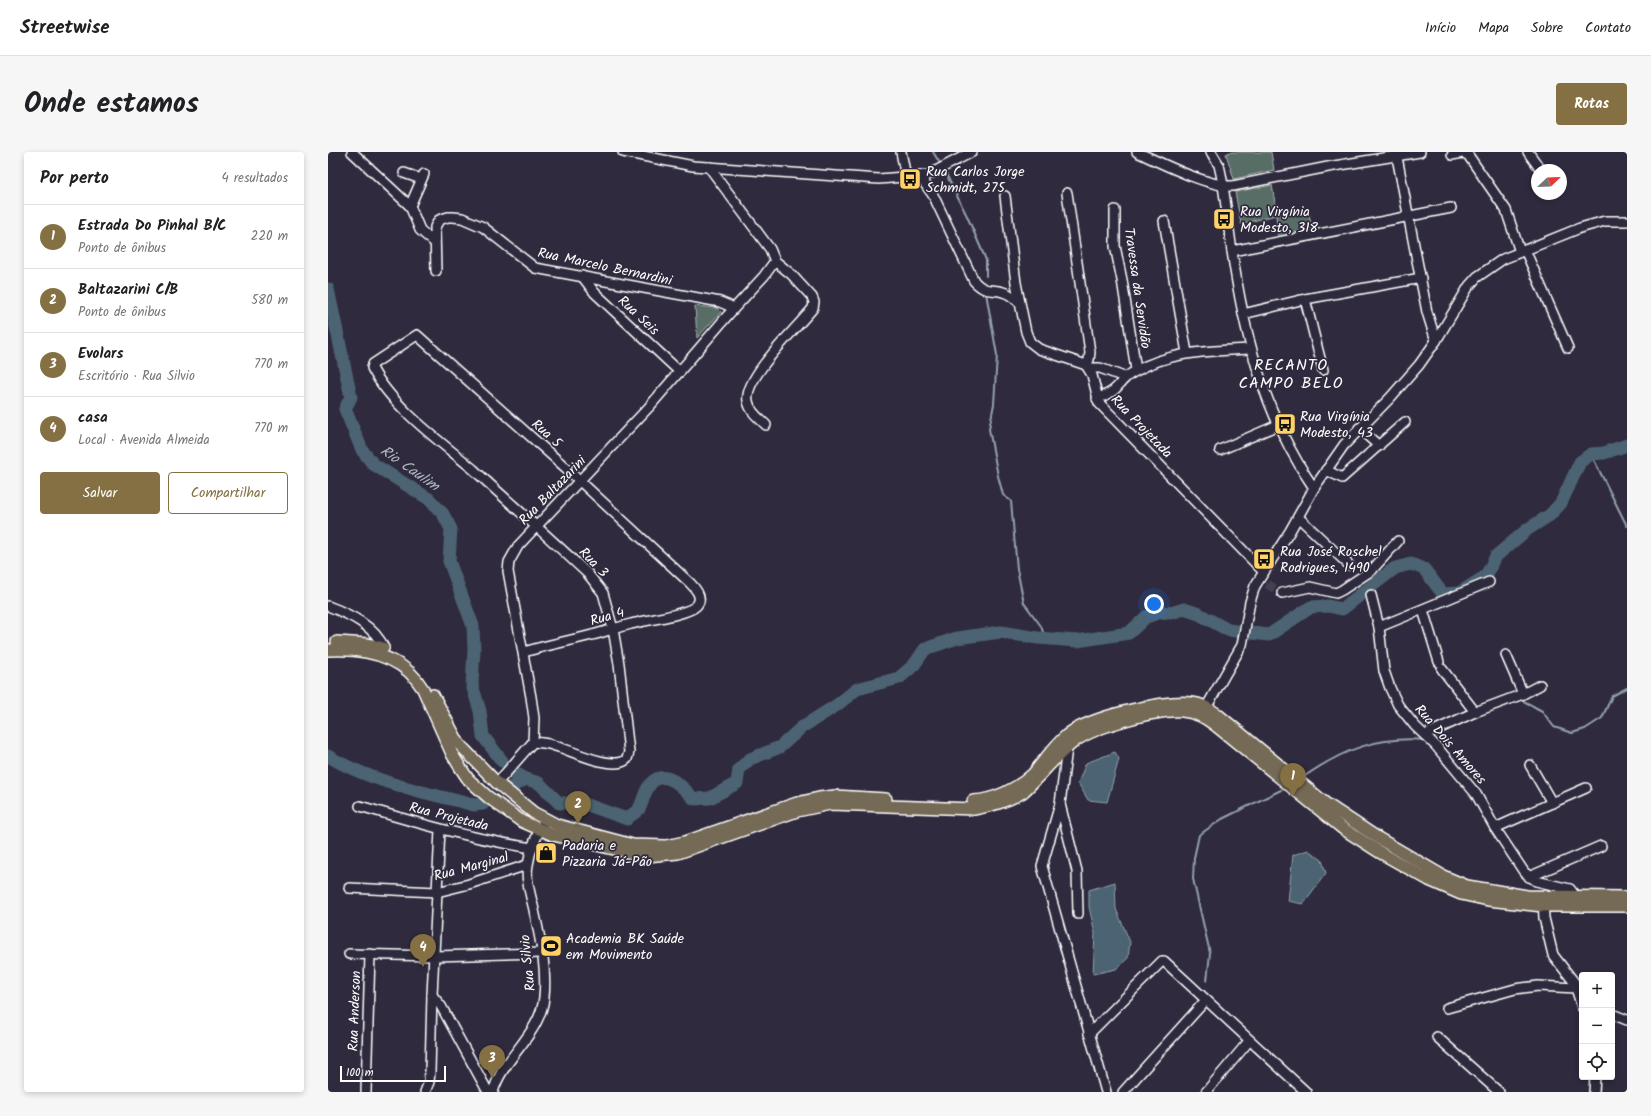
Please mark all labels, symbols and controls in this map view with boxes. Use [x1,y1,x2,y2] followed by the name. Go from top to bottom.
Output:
[20,13,110,43] text: Streetwise
[1425,17,1456,39] text: Início
[1478,17,1509,39] text: Mapa
[1531,17,1563,39] text: Sobre
[1585,17,1631,39] text: Contato
[24,82,199,127] text: Onde estamos
[1556,83,1627,125] button: Rotas
[926,161,1025,199] place label: Rua Carlos Jorge Schmidt, 275
[1531,164,1567,200] north arrow
[40,165,109,192] text: Por perto
[897,166,923,192] bus stop icon: Rua Carlos Jorge Schmidt, 275
[221,168,288,189] text: 4 resultados
[1240,201,1319,239] place label: Rua Virgínia Modesto, 318
[1211,206,1237,232] bus stop icon: Rua Virgínia Modesto, 318
[78,214,226,238] text: Estrada Do Pinhal B/C
[51,226,55,247] text: 1
[251,226,288,247] text: 220 m
[1118,226,1156,350] street label: Travessa da Servidão
[78,238,166,259] text: Ponto de ônibus
[536,242,675,292] street label: Rua Marcelo Bernardini
[78,278,178,302] text: Baltazarini C/B
[49,290,57,311] text: 2
[251,290,288,311] text: 580 m
[612,291,664,341] street label: Rua Seis
[78,302,166,323] text: Ponto de ônibus
[78,342,124,366] text: Evolars
[1239,353,1343,396] district label: RECANTO CAMPO BELO
[49,354,57,375] text: 3
[254,354,288,375] text: 770 m
[78,366,195,387] text: Escritório · Rua Silvio
[1105,390,1177,463] street label: Rua Projetada
[78,406,108,430] text: casa
[1300,406,1373,444] place label: Rua Virgínia Modesto, 43
[1272,411,1298,437] bus stop icon: Rua Virgínia Modesto, 43
[526,414,568,454] street label: Rua 5
[49,418,57,439] text: 4
[254,418,288,439] text: 770 m
[78,430,210,451] text: Local · Avenida Almeida
[375,440,445,499] water label: Rio Caulim
[514,450,592,531] street label: Rua Baltazarini
[40,472,160,514] button: Salvar
[168,472,288,514] button: Compartilhar
[1280,541,1382,579] place label: Rua José Roschel Rodrigues, 1490
[573,542,613,583] street label: Rua 3
[1251,546,1277,572] bus stop icon: Rua José Roschel Rodrigues, 1490
[1144,594,1164,614] your location
[588,602,627,632] street label: Rua 4
[1409,700,1491,790] street label: Rua Dois Amores
[1280,763,1306,796] pin: 1
[565,791,591,824] pin: 2
[407,796,491,837] street label: Rua Projetada
[562,835,652,873] place label: Padaria e Pizzaria Já-Pão
[533,840,559,866] shop icon: Padaria e Pizzaria Já-Pão
[431,846,512,888] street label: Rua Marginal
[566,928,685,966] place label: Academia BK Saúde em Movimento
[514,933,542,992] street label: Rua Silvio
[538,933,564,959] sports icon: Academia BK Saúde em Movimento
[410,934,436,967] pin: 4
[343,970,367,1052] street label: Rua Anderson
[1579,972,1615,1080] map controls
[1579,972,1615,1008] button: +
[1579,1008,1615,1044] button: −
[1579,1044,1615,1080] button: locate
[479,1045,505,1078] pin: 3
[340,1064,446,1083] scale bar
[346,1064,374,1082] text: 100 m

